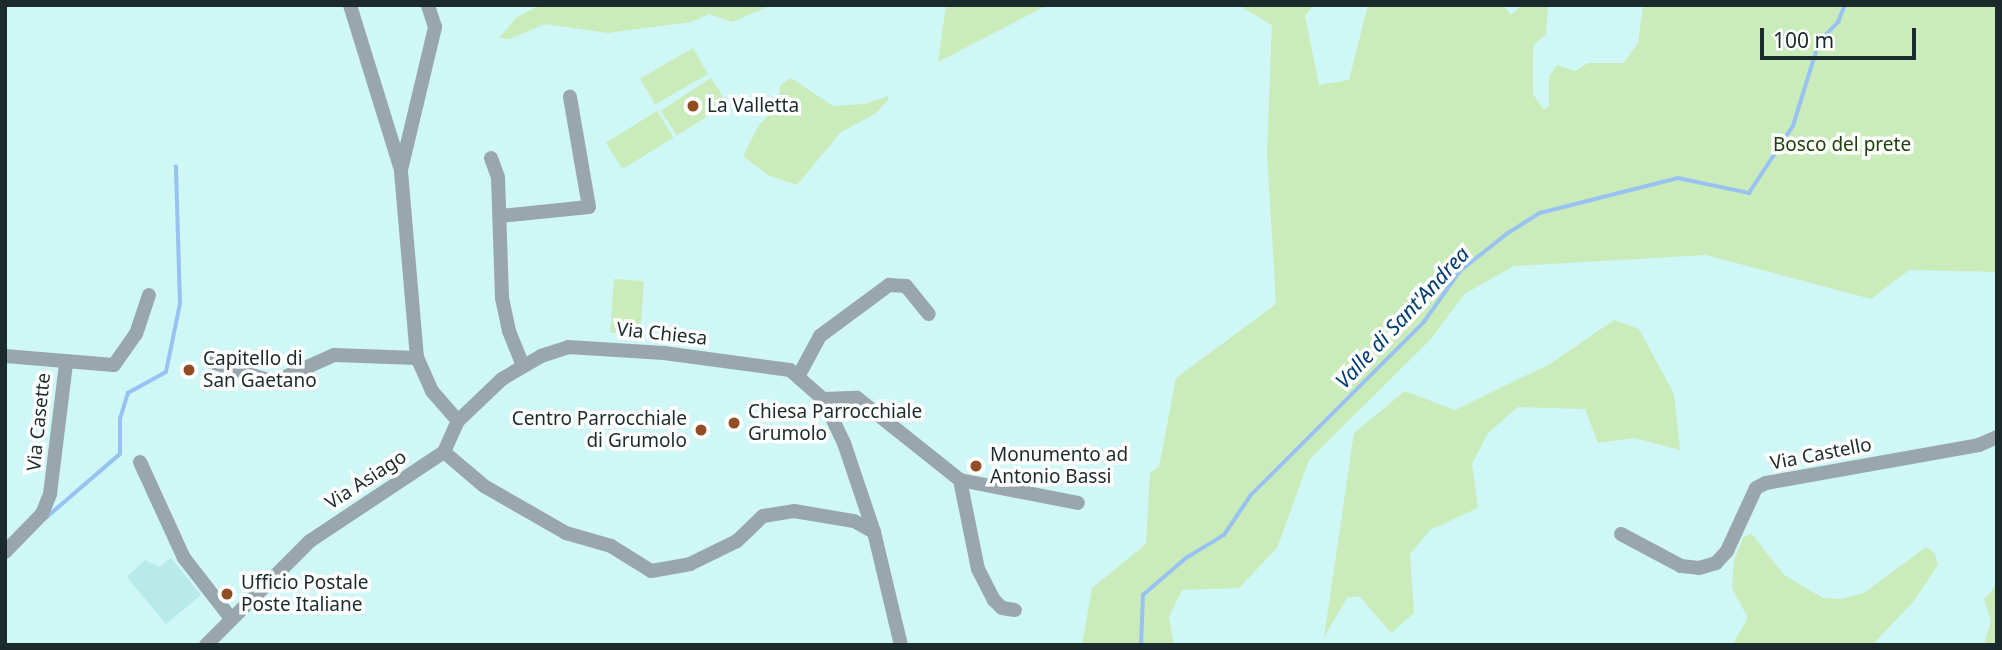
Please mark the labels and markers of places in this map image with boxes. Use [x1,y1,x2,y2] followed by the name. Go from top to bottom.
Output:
[707,95,799,117] place label: La Valletta
[685,98,701,114] marker: La Valletta
[203,348,317,392] place label: Capitello di San Gaetano
[181,362,197,378] marker: Capitello di San Gaetano
[748,401,922,445] place label: Chiesa Parrocchiale Grumolo
[512,408,687,452] place label: Centro Parrocchiale di Grumolo
[726,415,742,431] marker: Chiesa Parrocchiale Grumolo
[693,422,709,438] marker: Centro Parrocchiale di Grumolo
[990,444,1128,488] place label: Monumento ad Antonio Bassi
[968,458,984,474] marker: Monumento ad Antonio Bassi
[241,572,369,616] place label: Ufficio Postale Poste Italiane
[219,586,235,602] marker: Ufficio Postale Poste Italiane

